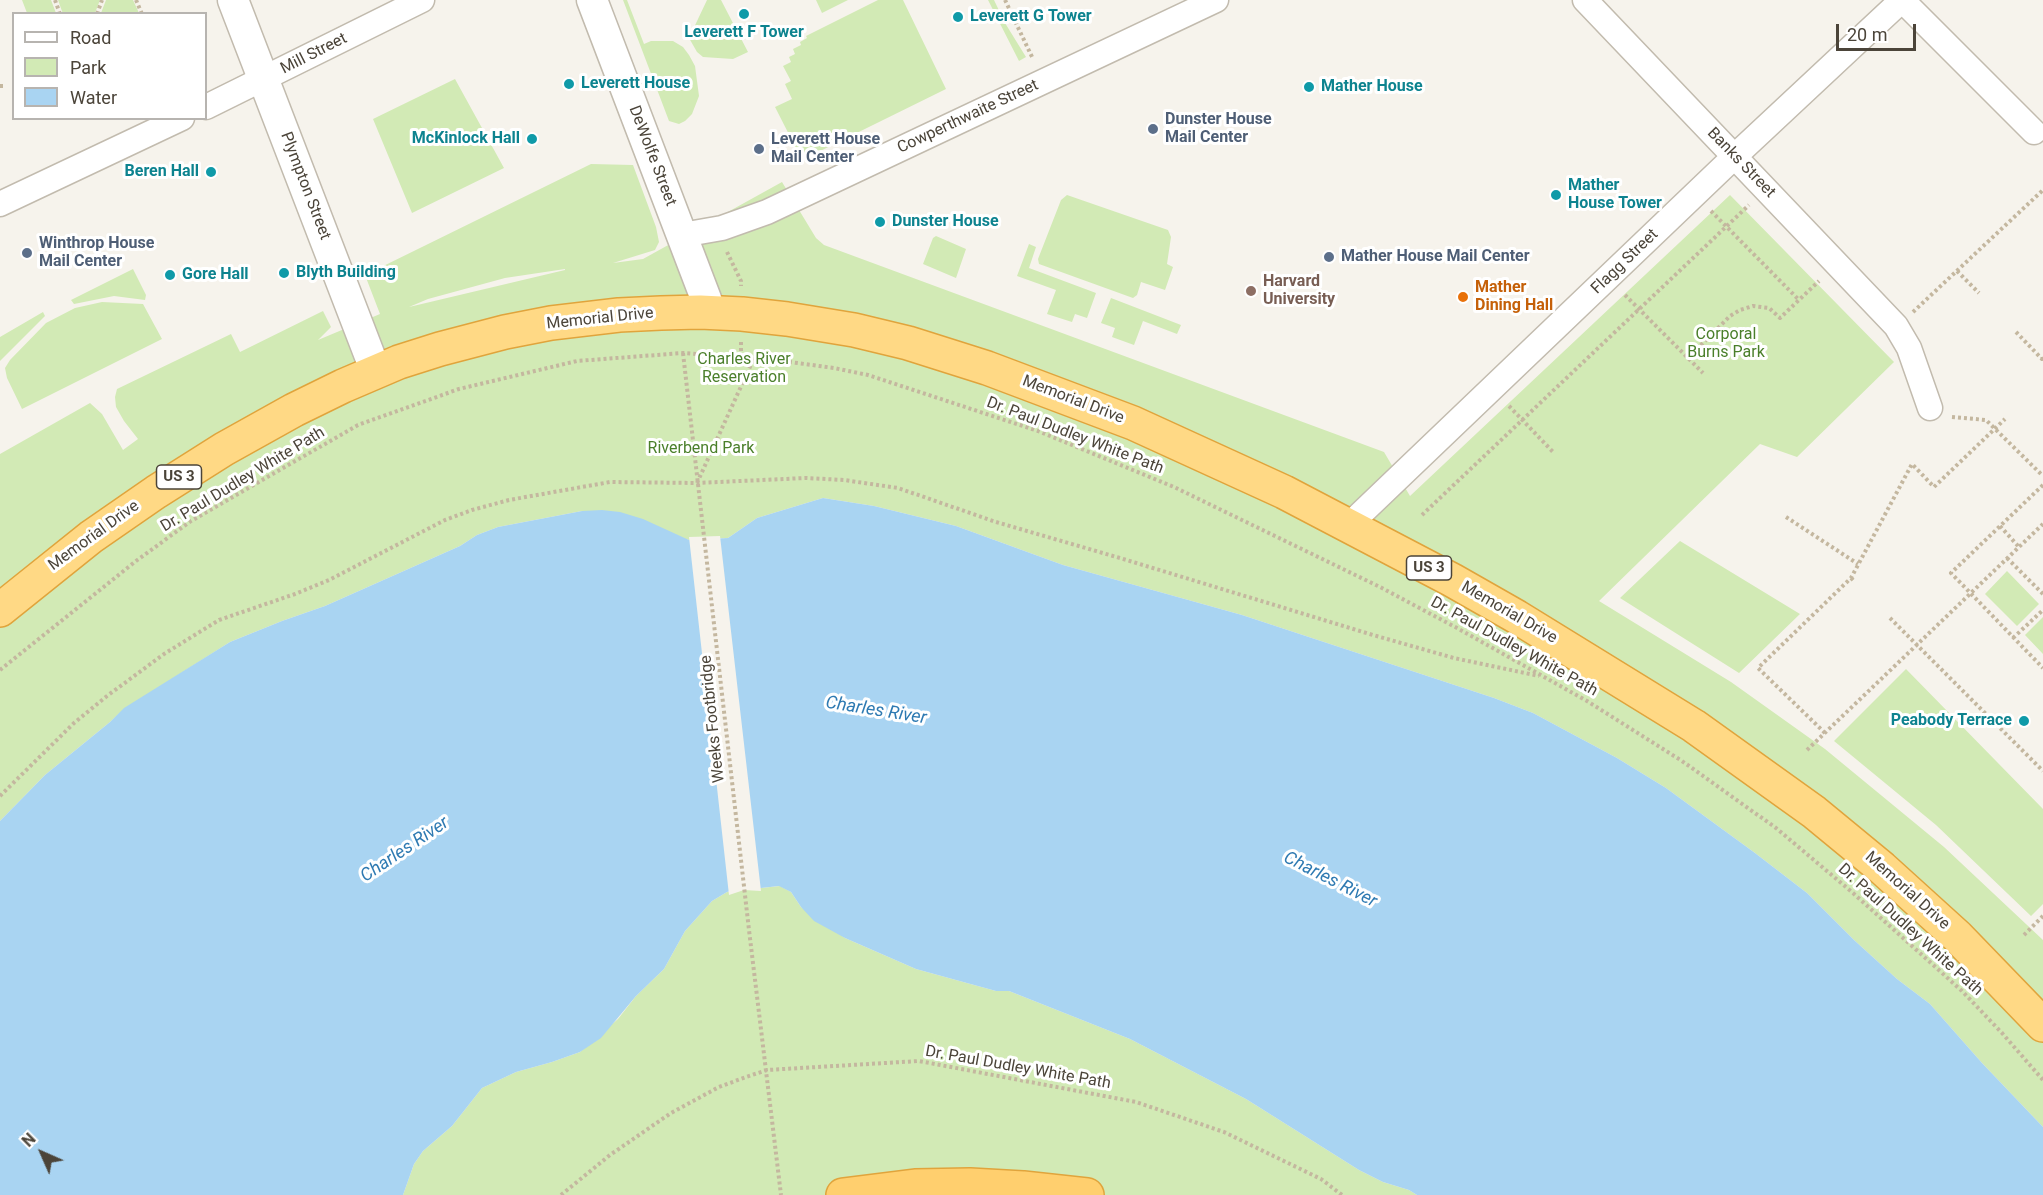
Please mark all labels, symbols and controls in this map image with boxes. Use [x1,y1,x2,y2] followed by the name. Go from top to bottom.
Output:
[737,7,751,21] marker: Leverett F Tower
[970,7,1092,27] place label: Leverett G Tower
[951,10,965,24] marker: Leverett G Tower
[12,12,207,120] legend
[1839,12,1918,50] scale bar
[684,23,804,43] place label: Leverett F Tower
[1847,24,1887,45] text: 20 m
[70,27,111,48] text: Road
[278,29,350,79] street label: Mill Street
[70,57,106,78] text: Park
[581,74,690,94] place label: Leverett House
[894,76,1042,158] street label: Cowperthwaite Street
[562,77,576,91] marker: Leverett House
[1321,77,1423,97] place label: Mather House
[1302,80,1316,94] marker: Mather House
[70,87,117,108] text: Water
[624,103,680,209] street label: DeWolfe Street
[1165,110,1272,148] place label: Dunster House Mail Center
[1146,122,1160,136] marker: Dunster House Mail Center
[1703,124,1779,202] street label: Banks Street
[276,129,334,243] street label: Plympton Street
[412,129,520,149] place label: McKinlock Hall
[771,130,880,168] place label: Leverett House Mail Center
[525,132,539,146] marker: McKinlock Hall
[752,142,766,156] marker: Leverett House Mail Center
[125,162,199,182] place label: Beren Hall
[204,165,218,179] marker: Beren Hall
[1568,176,1662,214] place label: Mather House Tower
[1549,188,1563,202] marker: Mather House Tower
[892,212,999,232] place label: Dunster House
[873,215,887,229] marker: Dunster House
[1588,225,1662,299] street label: Flagg Street
[39,234,154,272] place label: Winthrop House Mail Center
[20,246,34,260] marker: Winthrop House Mail Center
[1341,247,1530,267] place label: Mather House Mail Center
[1322,250,1336,264] marker: Mather House Mail Center
[296,263,396,283] place label: Blyth Building
[182,265,249,285] place label: Gore Hall
[277,266,291,280] marker: Blyth Building
[163,268,177,282] marker: Gore Hall
[1263,272,1335,310] place label: Harvard University
[1475,278,1553,316] place label: Mather Dining Hall
[1244,284,1258,298] marker: Harvard University
[1456,290,1470,304] marker: Mather Dining Hall
[546,304,654,334] street label: Memorial Drive
[1687,325,1765,363] park label: Corporal Burns Park
[697,350,791,388] park label: Charles River Reservation
[1019,372,1127,428] street label: Memorial Drive
[984,393,1166,479] street label: Dr. Paul Dudley White Path
[157,423,329,537] street label: Dr. Paul Dudley White Path
[648,439,754,459] park label: Riverbend Park
[156,465,201,489] road number: US 3
[45,497,143,575] street label: Memorial Drive
[1406,556,1452,580] road number: US 3
[1458,578,1560,648] street label: Memorial Drive
[1427,593,1601,701] street label: Dr. Paul Dudley White Path
[697,654,729,784] street label: Weeks Footbridge
[824,692,928,730] water label: Charles River
[1891,711,2012,731] place label: Peabody Terrace
[2017,714,2031,728] marker: Peabody Terrace
[357,813,453,887] water label: Charles River
[1280,847,1380,913] water label: Charles River
[1861,848,1953,934] street label: Memorial Drive
[1834,860,1986,1000] street label: Dr. Paul Dudley White Path
[924,1042,1112,1094] street label: Dr. Paul Dudley White Path
[12,1123,72,1183] north arrow
[18,1129,40,1151] text: N

